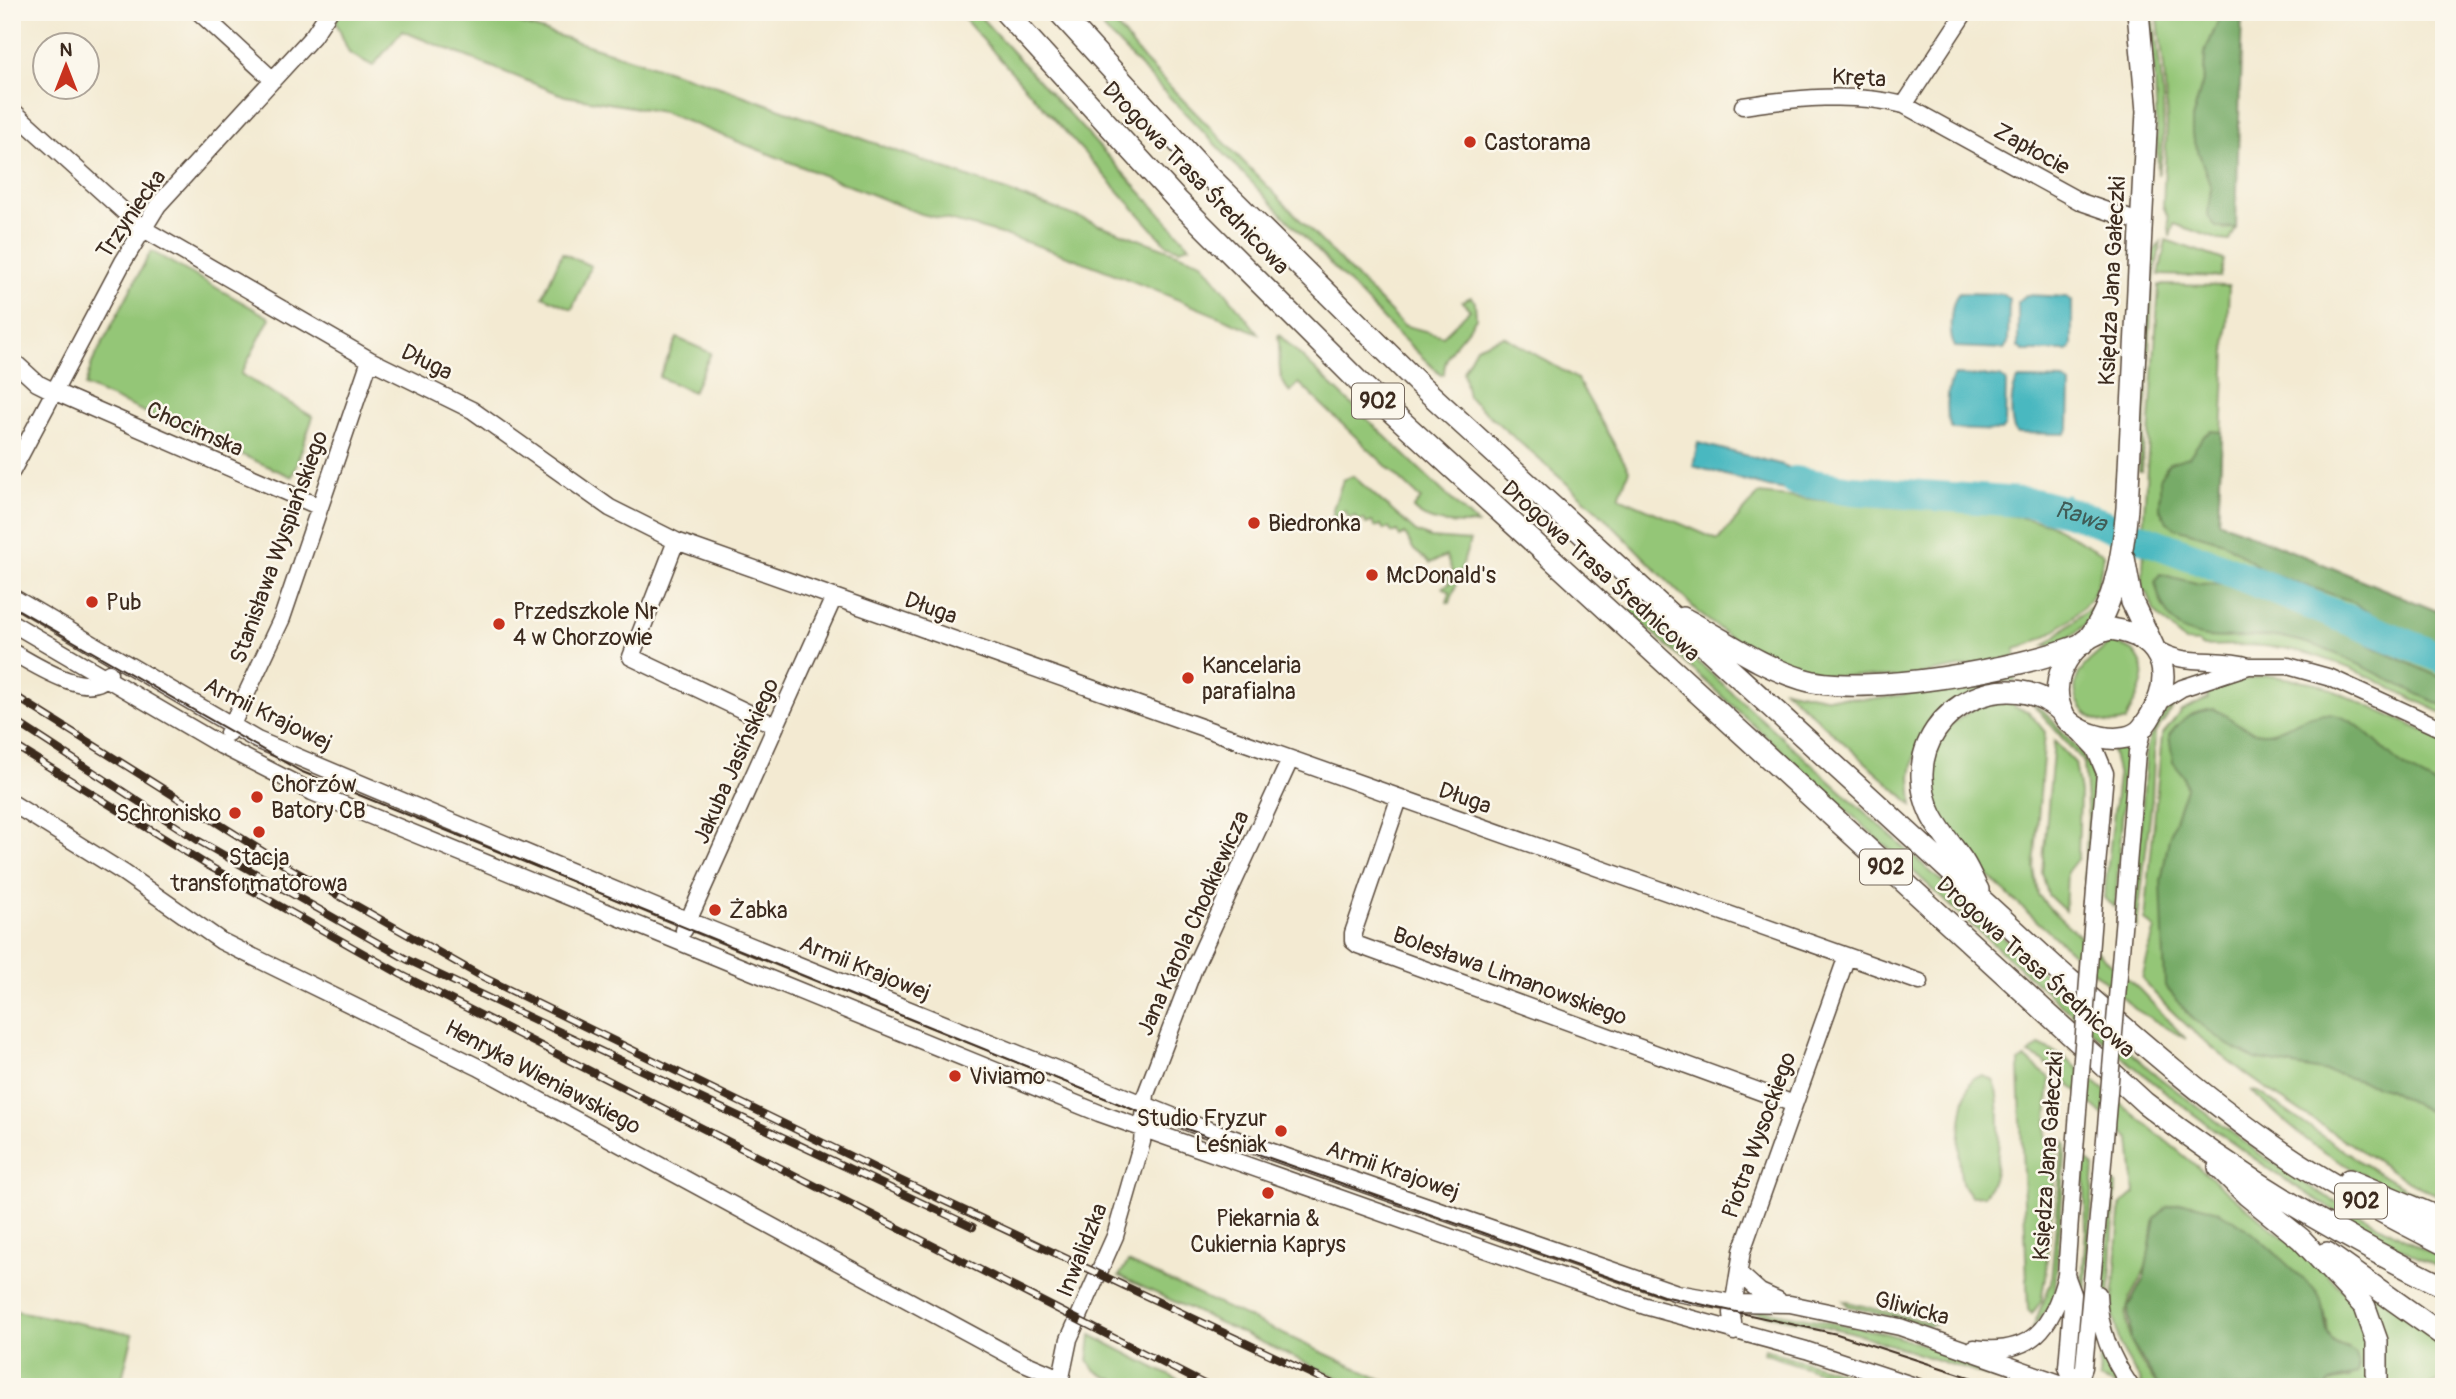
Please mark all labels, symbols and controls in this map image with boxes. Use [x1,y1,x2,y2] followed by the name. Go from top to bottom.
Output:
[32,32,102,102] north arrow
[60,38,73,62] text: N
[1831,62,1887,94] street label: Kręta
[1096,75,1296,281] street label: Drogowa Trasa Średnicowa
[1989,116,2076,182] street label: Zapłocie
[1484,128,1591,157] place label: Castorama
[1462,134,1478,150] marker: Castorama
[90,164,172,264] street label: Trzyniecka
[2092,176,2132,386] street label: Księdza Jana Gałeczki
[396,337,458,387] street label: Długa
[1352,384,1404,418] road number: 902
[142,395,248,463] street label: Chocimska
[223,427,335,667] street label: Stanisława Wyspiańskiego
[1496,474,1706,668] street label: Drogowa Trasa Średnicowa
[2052,495,2113,539] water label: Rawa
[1268,509,1361,538] place label: Biedronka
[1246,515,1262,531] marker: Biedronka
[1386,561,1496,590] place label: McDonald's
[1364,567,1380,583] marker: McDonald's
[901,585,961,631] street label: Długa
[106,588,142,617] place label: Pub
[84,594,100,610] marker: Pub
[513,597,658,652] place label: Przedszkole Nr 4 w Chorzowie
[491,616,507,632] marker: Przedszkole Nr 4 w Chorzowie
[1202,651,1301,706] place label: Kancelaria parafialna
[199,670,337,758] street label: Armii Krajowej
[1180,670,1196,686] marker: Kancelaria parafialna
[686,674,786,848] street label: Jakuba Jasińskiego
[271,770,366,825] place label: Chorzów Batory CB
[1435,776,1495,820] street label: Długa
[249,789,265,805] marker: Chorzów Batory CB
[116,799,221,828] place label: Schronisko
[227,805,243,821] marker: Schronisko
[1130,806,1256,1040] street label: Jana Karola Chodkiewicza
[251,824,267,840] marker: Stacja transformatorowa
[170,843,348,898] place label: Stacja transformatorowa
[1860,850,1912,884] road number: 902
[1931,870,2141,1064] street label: Drogowa Trasa Średnicowa
[729,896,788,925] place label: Żabka
[707,902,723,918] marker: Żabka
[1389,920,1631,1032] street label: Bolesława Limanowskiego
[795,929,935,1007] street label: Armii Krajowej
[440,1013,646,1141] street label: Henryka Wieniawskiego
[1715,1048,1803,1222] street label: Piotra Wysockiego
[2026,1050,2070,1262] street label: Księdza Jana Gałeczki
[969,1062,1045,1091] place label: Viviamo
[947,1068,963,1084] marker: Viviamo
[1136,1104,1267,1159] place label: Studio Fryzur Leśniak
[1273,1123,1289,1139] marker: Studio Fryzur Leśniak
[1323,1134,1463,1206] street label: Armii Krajowej
[2335,1184,2387,1218] road number: 902
[1260,1185,1276,1201] marker: Piekarnia & Cukiernia Kaprys
[1050,1199,1114,1301] street label: Inwalidzka
[1190,1204,1346,1259] place label: Piekarnia & Cukiernia Kaprys
[1871,1284,1953,1332] street label: Gliwicka

